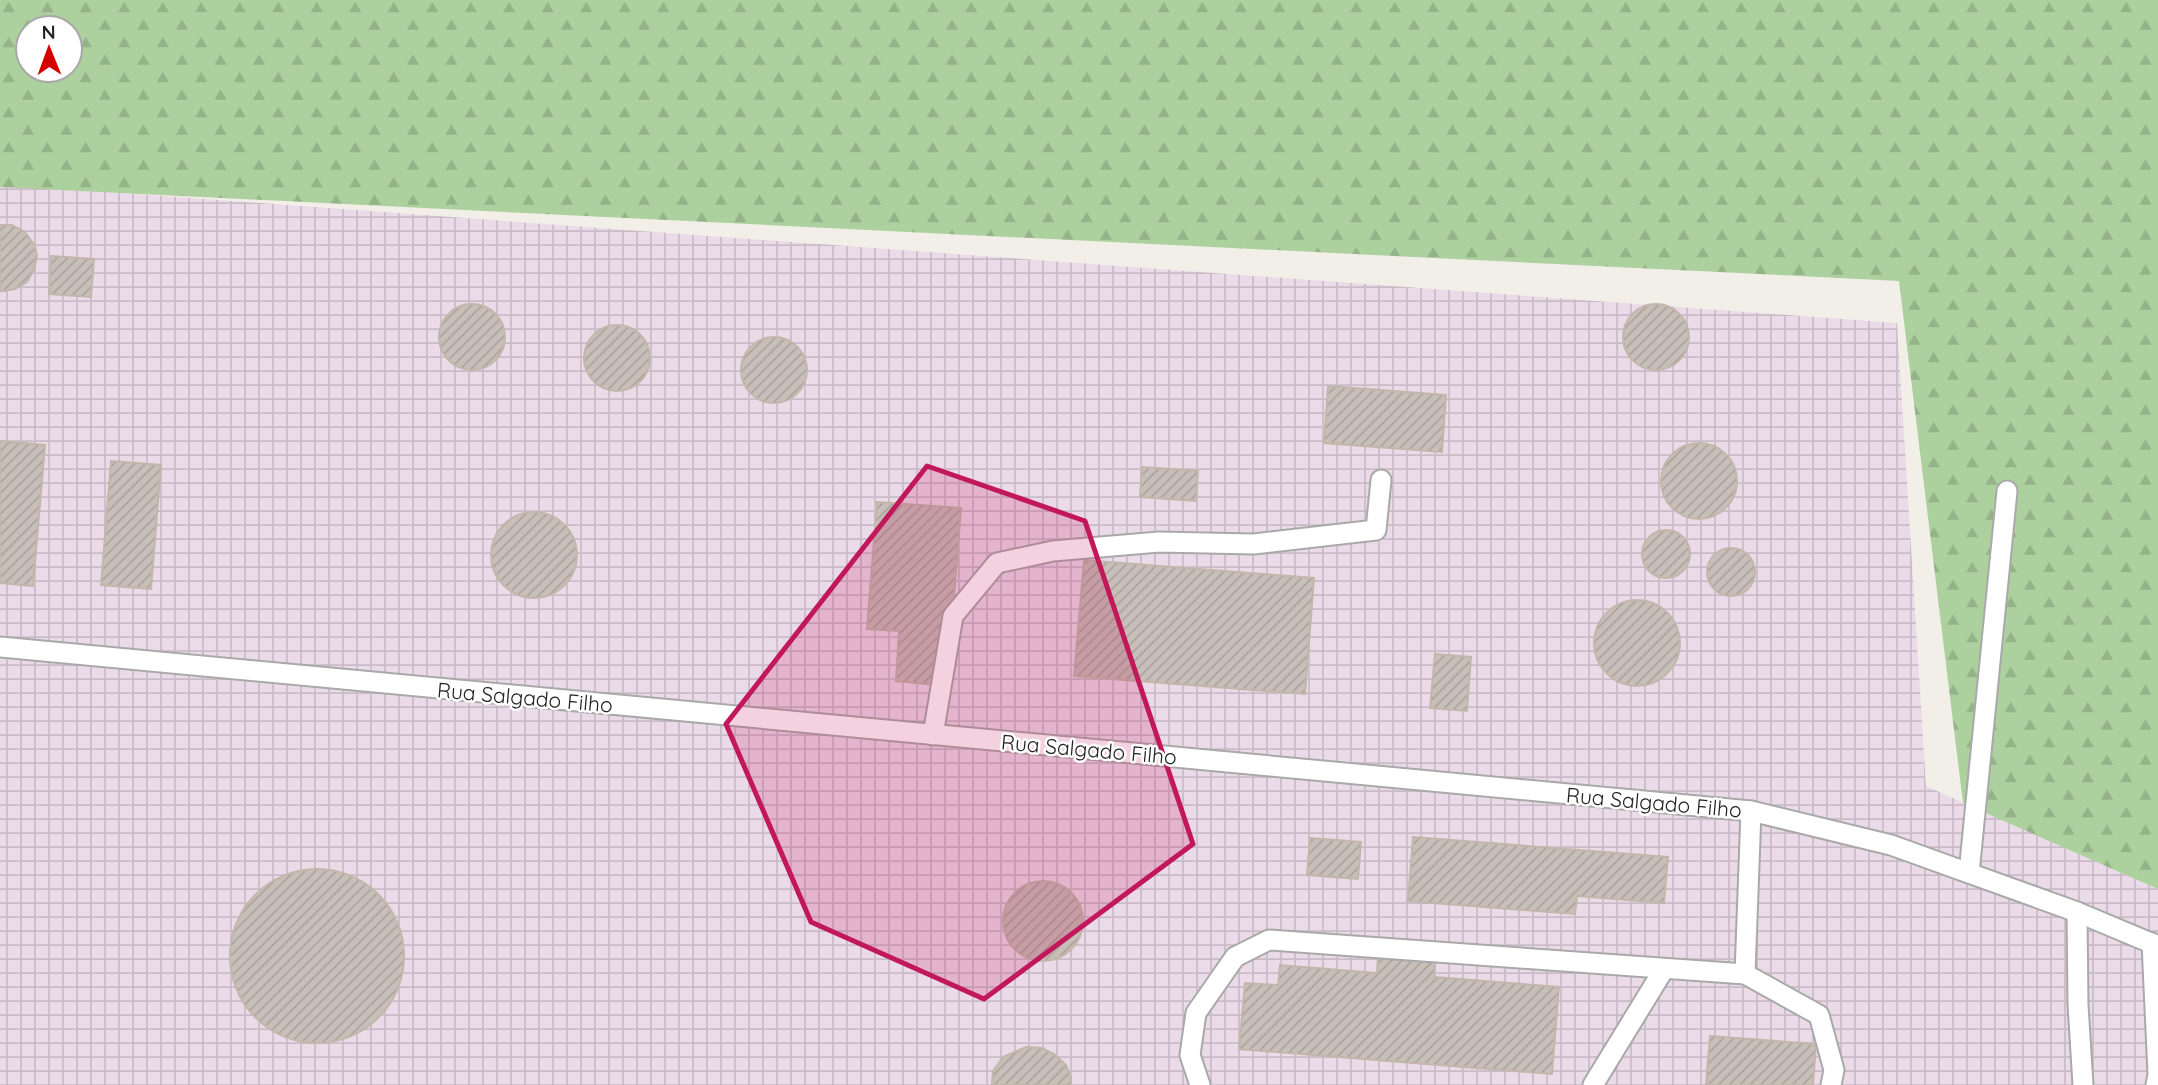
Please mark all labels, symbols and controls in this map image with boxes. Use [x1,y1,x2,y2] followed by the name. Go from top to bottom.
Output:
[14,14,84,84] north arrow
[42,20,56,44] text: N
[436,676,614,718] street label: Rua Salgado Filho
[1000,728,1178,770] street label: Rua Salgado Filho
[1565,781,1743,823] street label: Rua Salgado Filho

